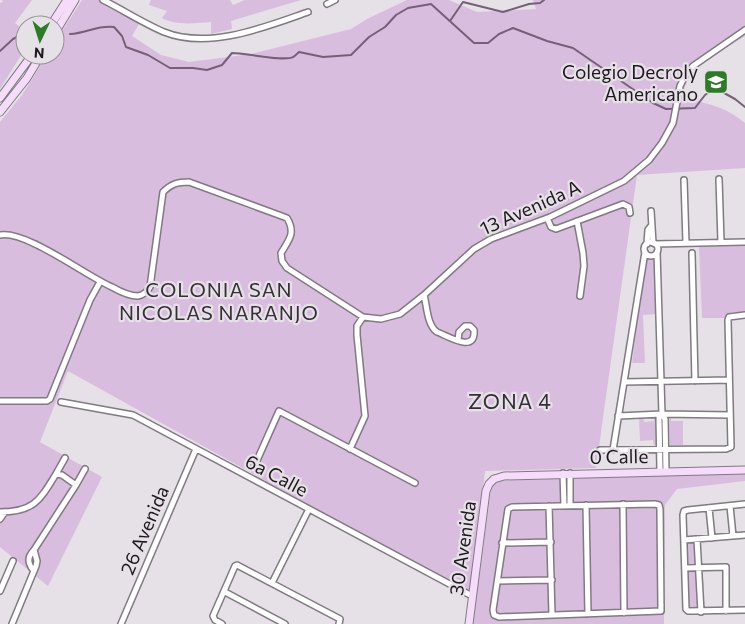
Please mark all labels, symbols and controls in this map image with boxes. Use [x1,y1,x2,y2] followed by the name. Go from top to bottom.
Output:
[15,15,65,65] north arrow
[33,45,45,62] text: N
[562,60,698,105] place label: Colegio Decroly Americano
[703,69,729,95] school or university icon: Colegio Decroly Americano
[476,175,584,239] street label: 13 Avenida A
[119,277,319,324] district label: COLONIA SAN NICOLAS NARANJO
[468,388,552,413] district label: ZONA 4
[589,444,649,468] street label: 0 Calle
[242,449,312,501] street label: 6a Calle
[115,482,173,578] street label: 26 Avenida
[444,499,480,597] street label: 30 Avenida

